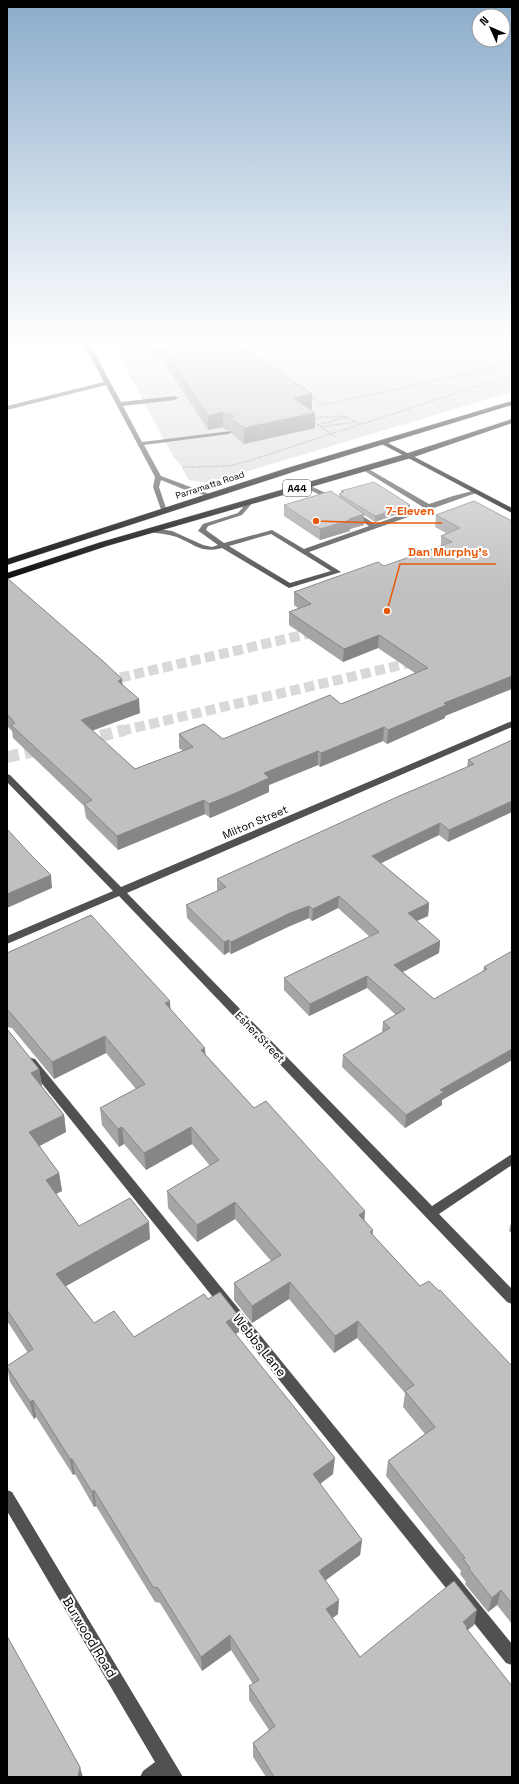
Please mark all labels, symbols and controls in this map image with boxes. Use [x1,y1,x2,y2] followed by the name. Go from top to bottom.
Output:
[471,8,511,48] north arrow
[476,13,491,28] text: N
[174,468,246,502] street label: Parramatta Road
[283,480,311,496] road number: A44
[377,499,442,523] callout: 7-Eleven
[386,503,434,519] text: 7-Eleven
[400,540,496,564] callout: Dan Murphy's
[408,544,488,560] text: Dan Murphy's
[220,802,290,842] street label: Milton Street
[232,1008,288,1066] street label: Esher Street
[229,1310,290,1380] street label: Webbs Lane
[59,1594,120,1681] street label: Burwood Road

